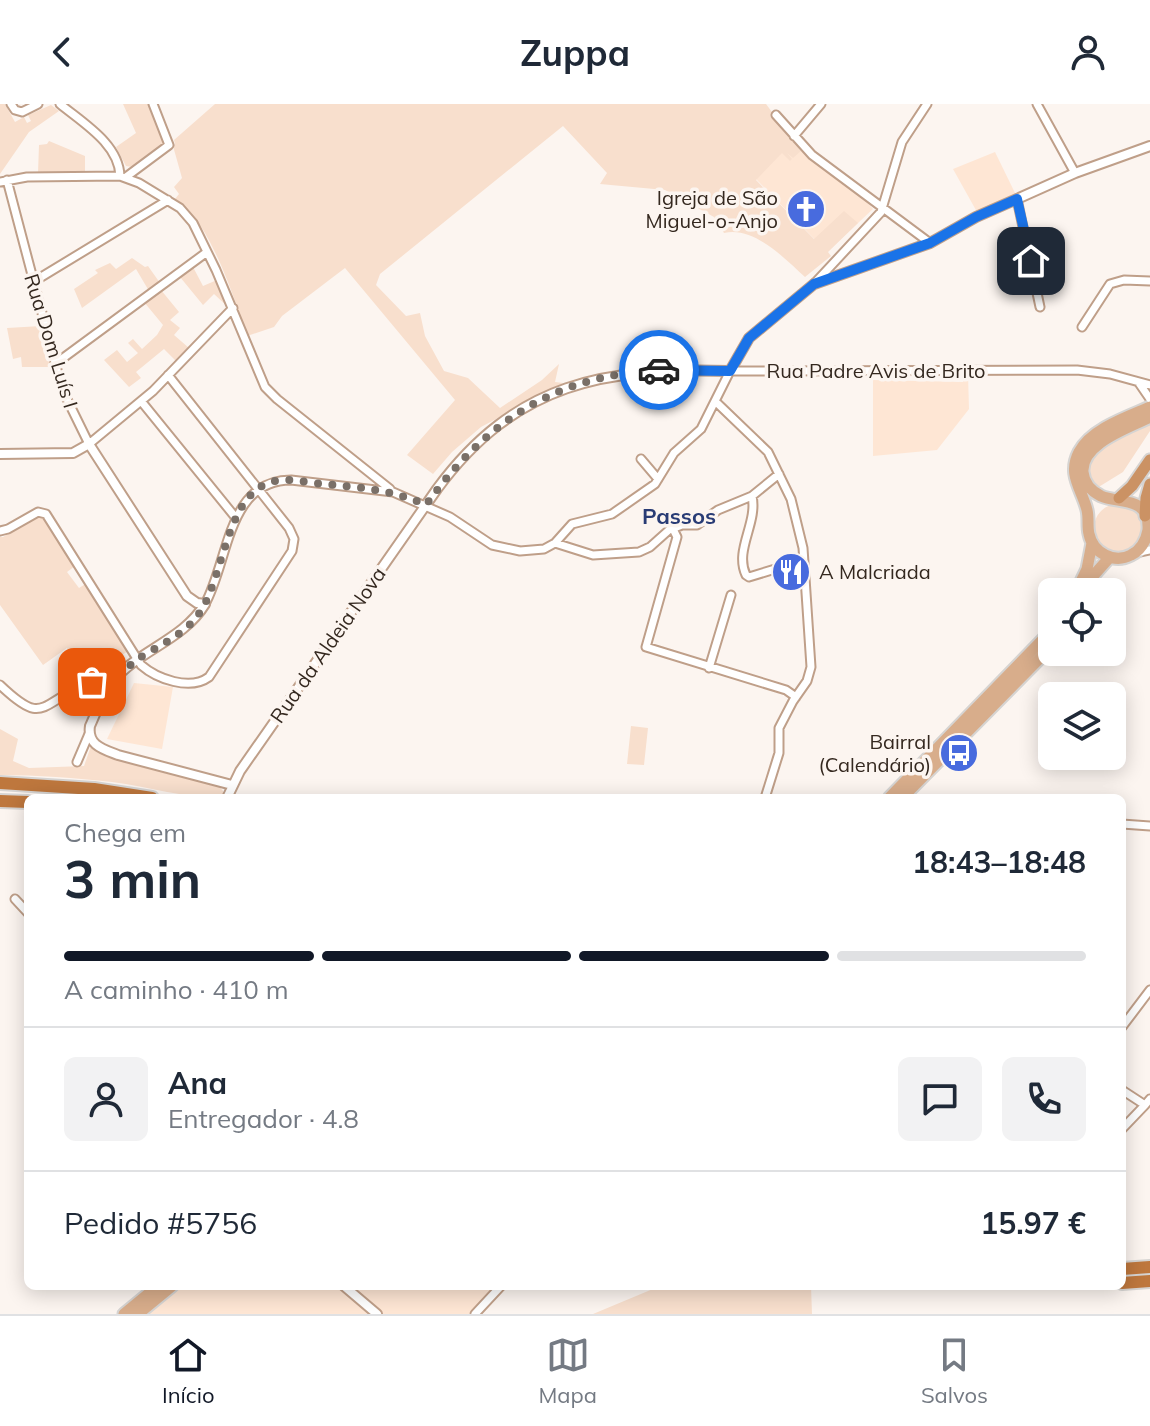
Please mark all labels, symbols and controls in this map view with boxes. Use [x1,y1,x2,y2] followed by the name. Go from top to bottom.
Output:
[40,30,84,74] icon: back
[520,30,630,75] text: Zuppa
[1066,30,1110,74] icon: person
[645,185,778,233] place label: Igreja de São Miguel-o-Anjo
[785,188,827,230] church icon: Igreja de São Miguel-o-Anjo
[997,227,1065,295] pin
[1009,239,1053,283] icon: home
[19,271,84,411] street label: Rua Dom Luís I
[619,330,699,410] courier
[637,348,681,392] icon: car
[766,358,986,383] street label: Rua Padre Avis de Brito
[642,502,716,530] district label: Passos
[770,551,812,593] restaurant icon: A Malcriada
[819,559,931,584] place label: A Malcriada
[264,562,391,728] street label: Rua da Aldeia Nova
[1038,578,1126,770] map controls
[1038,578,1126,666] button: locate
[58,648,126,716] pin
[70,660,114,704] icon: bag
[1038,682,1126,770] button: layers
[819,729,931,777] place label: Bairral (Calendário)
[938,732,980,774] bus stop icon: Bairral (Calendário)
[64,816,186,849] text: Chega em
[912,843,1086,881] text: 18:43–18:48
[64,846,201,911] text: 3 min
[64,973,289,1006] text: A caminho · 410 m
[64,1057,148,1141] button: person
[898,1057,982,1141] button: chat
[1002,1057,1086,1141] button: phone
[168,1064,227,1102] text: Ana
[168,1102,359,1135] text: Entregador · 4.8
[64,1204,257,1242] text: Pedido #5756
[980,1204,1086,1242] text: 15.97 €
[162,1333,214,1409] tab: Início
[538,1333,597,1409] tab: Mapa
[921,1333,988,1409] tab: Salvos

